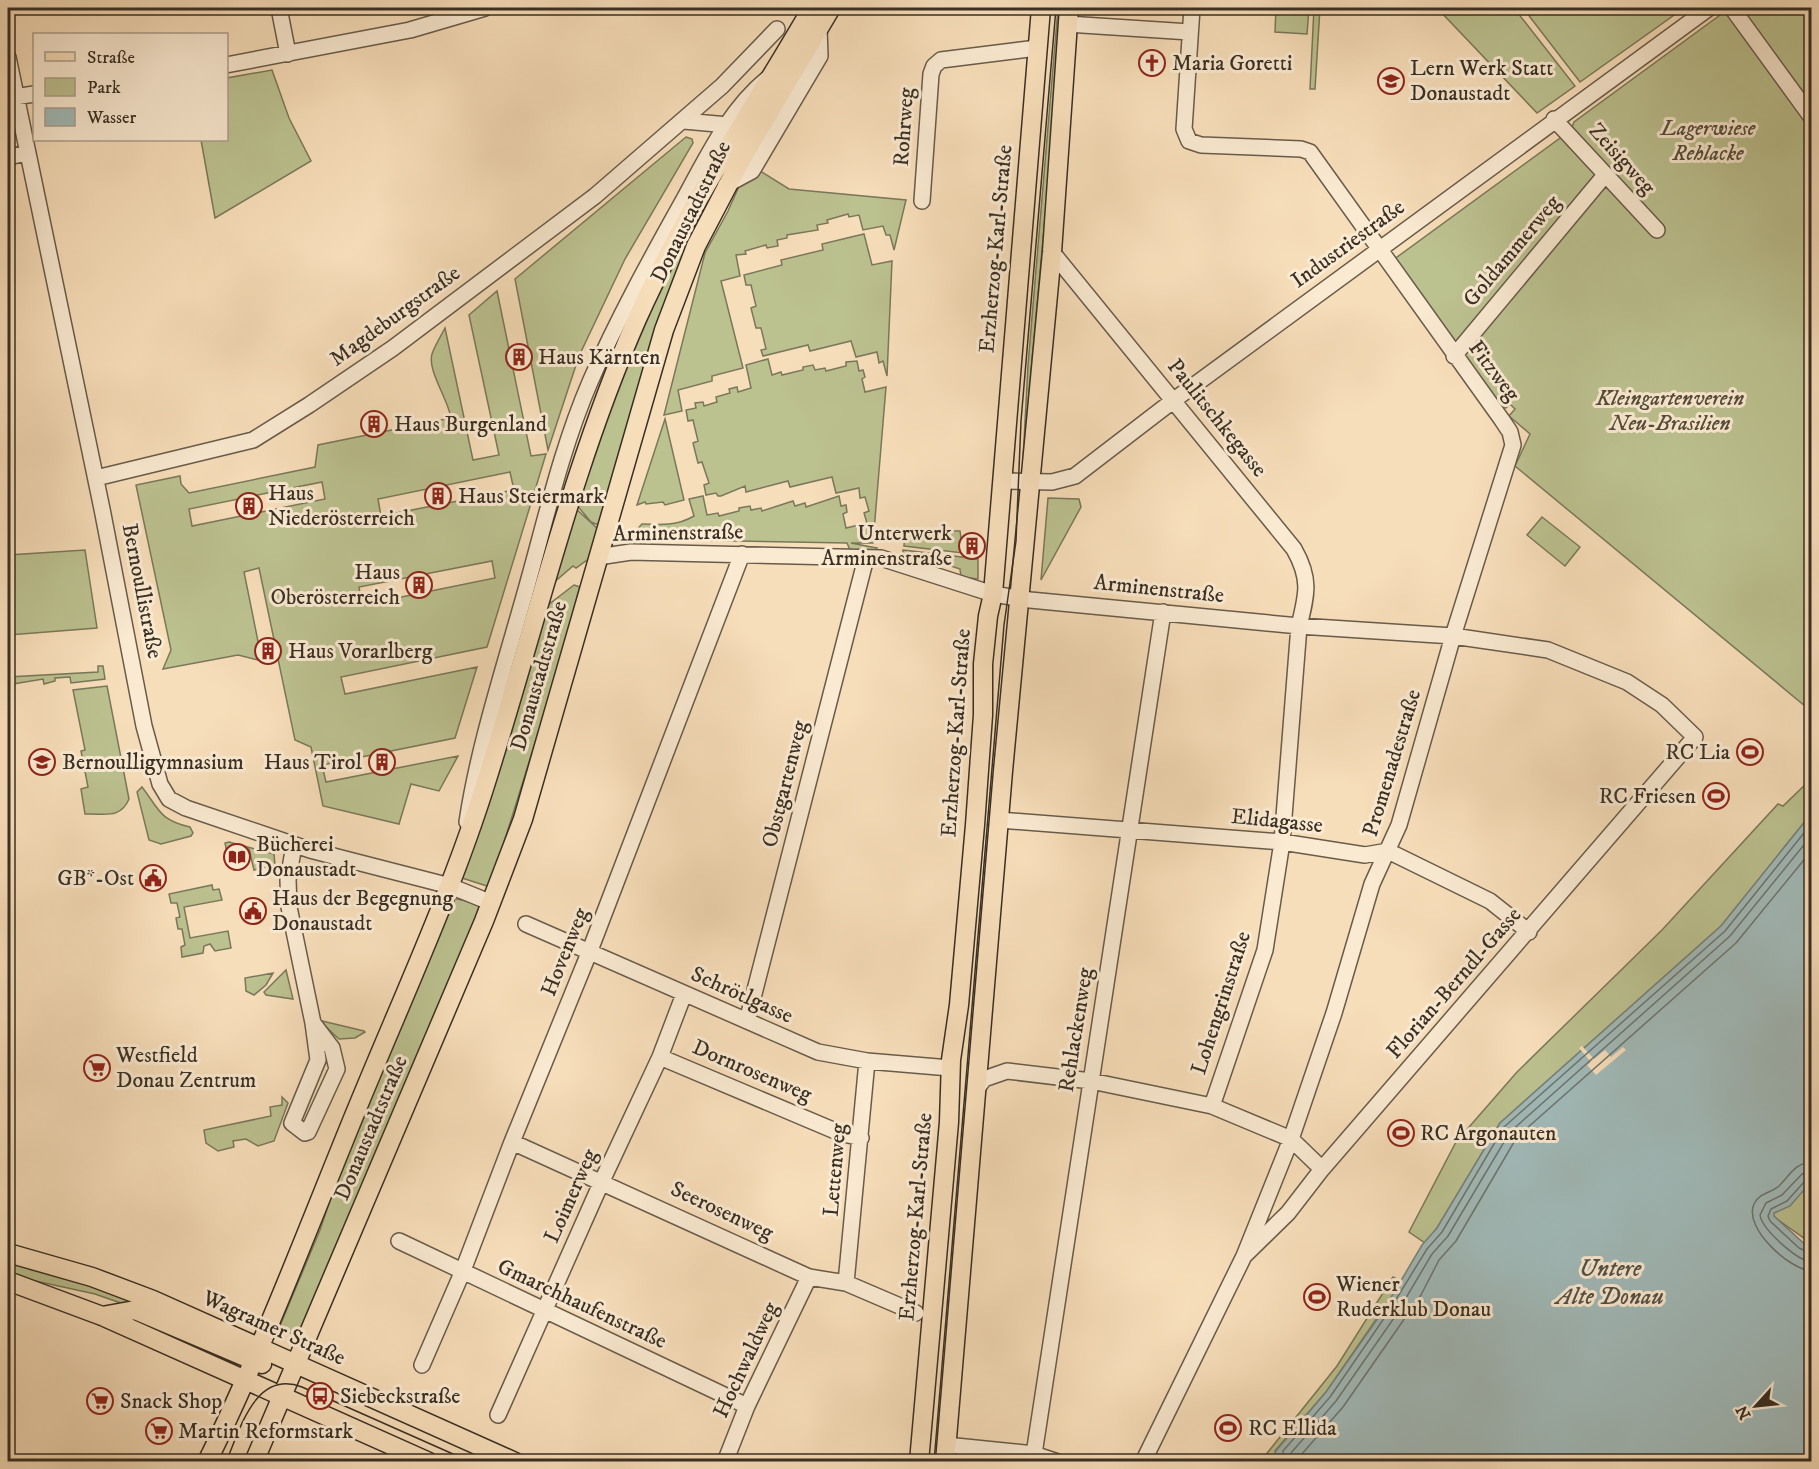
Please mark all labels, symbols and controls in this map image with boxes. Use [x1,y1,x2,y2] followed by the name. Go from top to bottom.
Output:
[33,33,228,141] legend
[87,47,135,69] text: Straße
[1137,48,1167,78] church icon: Maria Goretti
[1172,50,1292,77] place label: Maria Goretti
[1410,55,1553,107] place label: Lern Werk Statt Donaustadt
[1376,66,1406,96] school or university icon: Lern Werk Statt Donaustadt
[87,77,121,99] text: Park
[888,86,920,167] street label: Rohrweg
[86,107,137,129] text: Wasser
[1659,115,1756,167] park label: Lagerwiese Rehlacke
[1583,118,1661,201] street label: Zeisigweg
[645,137,737,287] street label: Donaustadtstraße
[973,144,1019,354] street label: Erzherzog-Karl-Straße
[1458,190,1567,312] street label: Goldammerweg
[1286,194,1410,294] street label: Industriestraße
[325,260,465,372] street label: Magdeburgstraße
[1462,335,1526,407] street label: Fitzweg
[504,342,534,372] building icon: Haus Kärnten
[538,344,661,371] place label: Haus Kärnten
[1161,354,1273,482] street label: Paulitschkegasse
[1595,385,1744,437] park label: Kleingartenverein Neu-Brasilien
[359,409,389,439] building icon: Haus Burgenland
[394,411,547,438] place label: Haus Burgenland
[268,480,415,532] place label: Haus Niederösterreich
[423,481,453,511] building icon: Haus Steiermark
[458,483,604,510] place label: Haus Steiermark
[234,491,264,521] building icon: Haus Niederösterreich
[612,518,744,548] street label: Arminenstraße
[821,520,952,572] place label: Unterwerk Arminenstraße
[116,521,168,661] street label: Bernoullistraße
[957,531,987,561] building icon: Unterwerk Arminenstraße
[270,559,400,611] place label: Haus Oberösterreich
[1093,569,1225,609] street label: Arminenstraße
[404,570,434,600] building icon: Haus Oberösterreich
[505,598,573,754] street label: Donaustadtstraße
[935,628,977,838] street label: Erzherzog-Karl-Straße
[253,636,283,666] building icon: Haus Vorarlberg
[288,638,433,665] place label: Haus Vorarlberg
[1357,686,1427,840] street label: Promenadestraße
[756,717,814,850] street label: Obstgartenweg
[1735,737,1765,767] sports icon: RC Lia
[1665,739,1731,766] place label: RC Lia
[27,747,57,777] school or university icon: Bernoulligymnasium
[367,747,397,777] building icon: Haus Tirol
[62,749,244,776] place label: Bernoulligymnasium
[264,749,362,776] place label: Haus Tirol
[1701,781,1731,811] sports icon: RC Friesen
[1599,783,1696,810] place label: RC Friesen
[1230,803,1324,839] street label: Elidagasse
[256,831,356,883] place label: Bücherei Donaustadt
[222,842,252,872] library icon: Bücherei Donaustadt
[138,863,168,893] public building icon: GB*-Ost
[57,865,134,892] place label: GB*-Ost
[272,885,454,937] place label: Haus der Begegnung Donaustadt
[238,896,268,926] public building icon: Haus der Begegnung Donaustadt
[1381,902,1527,1064] street label: Florian-Berndl-Gasse
[535,904,595,1000] street label: Hovenweg
[1185,928,1257,1078] street label: Lohengrinstraße
[687,961,797,1029] street label: Schrötlgasse
[1053,966,1099,1094] street label: Rehlackenweg
[688,1034,816,1108] street label: Dornrosenweg
[115,1042,256,1094] place label: Westfield Donau Zentrum
[328,1052,414,1204] street label: Donaustadtstraße
[82,1053,112,1083] supermarket icon: Westfield Donau Zentrum
[893,1112,939,1322] street label: Erzherzog-Karl-Straße
[1386,1118,1416,1148] sports icon: RC Argonauten
[1420,1120,1557,1147] place label: RC Argonauten
[817,1122,853,1218] street label: Lettenweg
[538,1145,604,1247] street label: Loimerweg
[666,1175,778,1247] street label: Seerosenweg
[493,1253,671,1355] street label: Gmarchhaufenstraße
[1553,1254,1664,1312] water label: Untere Alte Donau
[1335,1271,1491,1323] place label: Wiener Ruderklub Donau
[1302,1282,1332,1312] sports icon: Wiener Ruderklub Donau
[198,1284,350,1372] street label: Wagramer Straße
[707,1298,785,1422] street label: Hochwaldweg
[1726,1376,1786,1436] north arrow
[305,1381,335,1411] bus stop icon: Siebeckstraße
[340,1383,460,1410] place label: Siebeckstraße
[85,1386,115,1416] supermarket icon: Snack Shop
[120,1388,222,1415] place label: Snack Shop
[1732,1402,1755,1423] text: N
[1213,1413,1243,1443] sports icon: RC Ellida
[1248,1415,1337,1442] place label: RC Ellida
[144,1416,174,1446] supermarket icon: Martin Reformstark
[178,1418,353,1445] place label: Martin Reformstark

